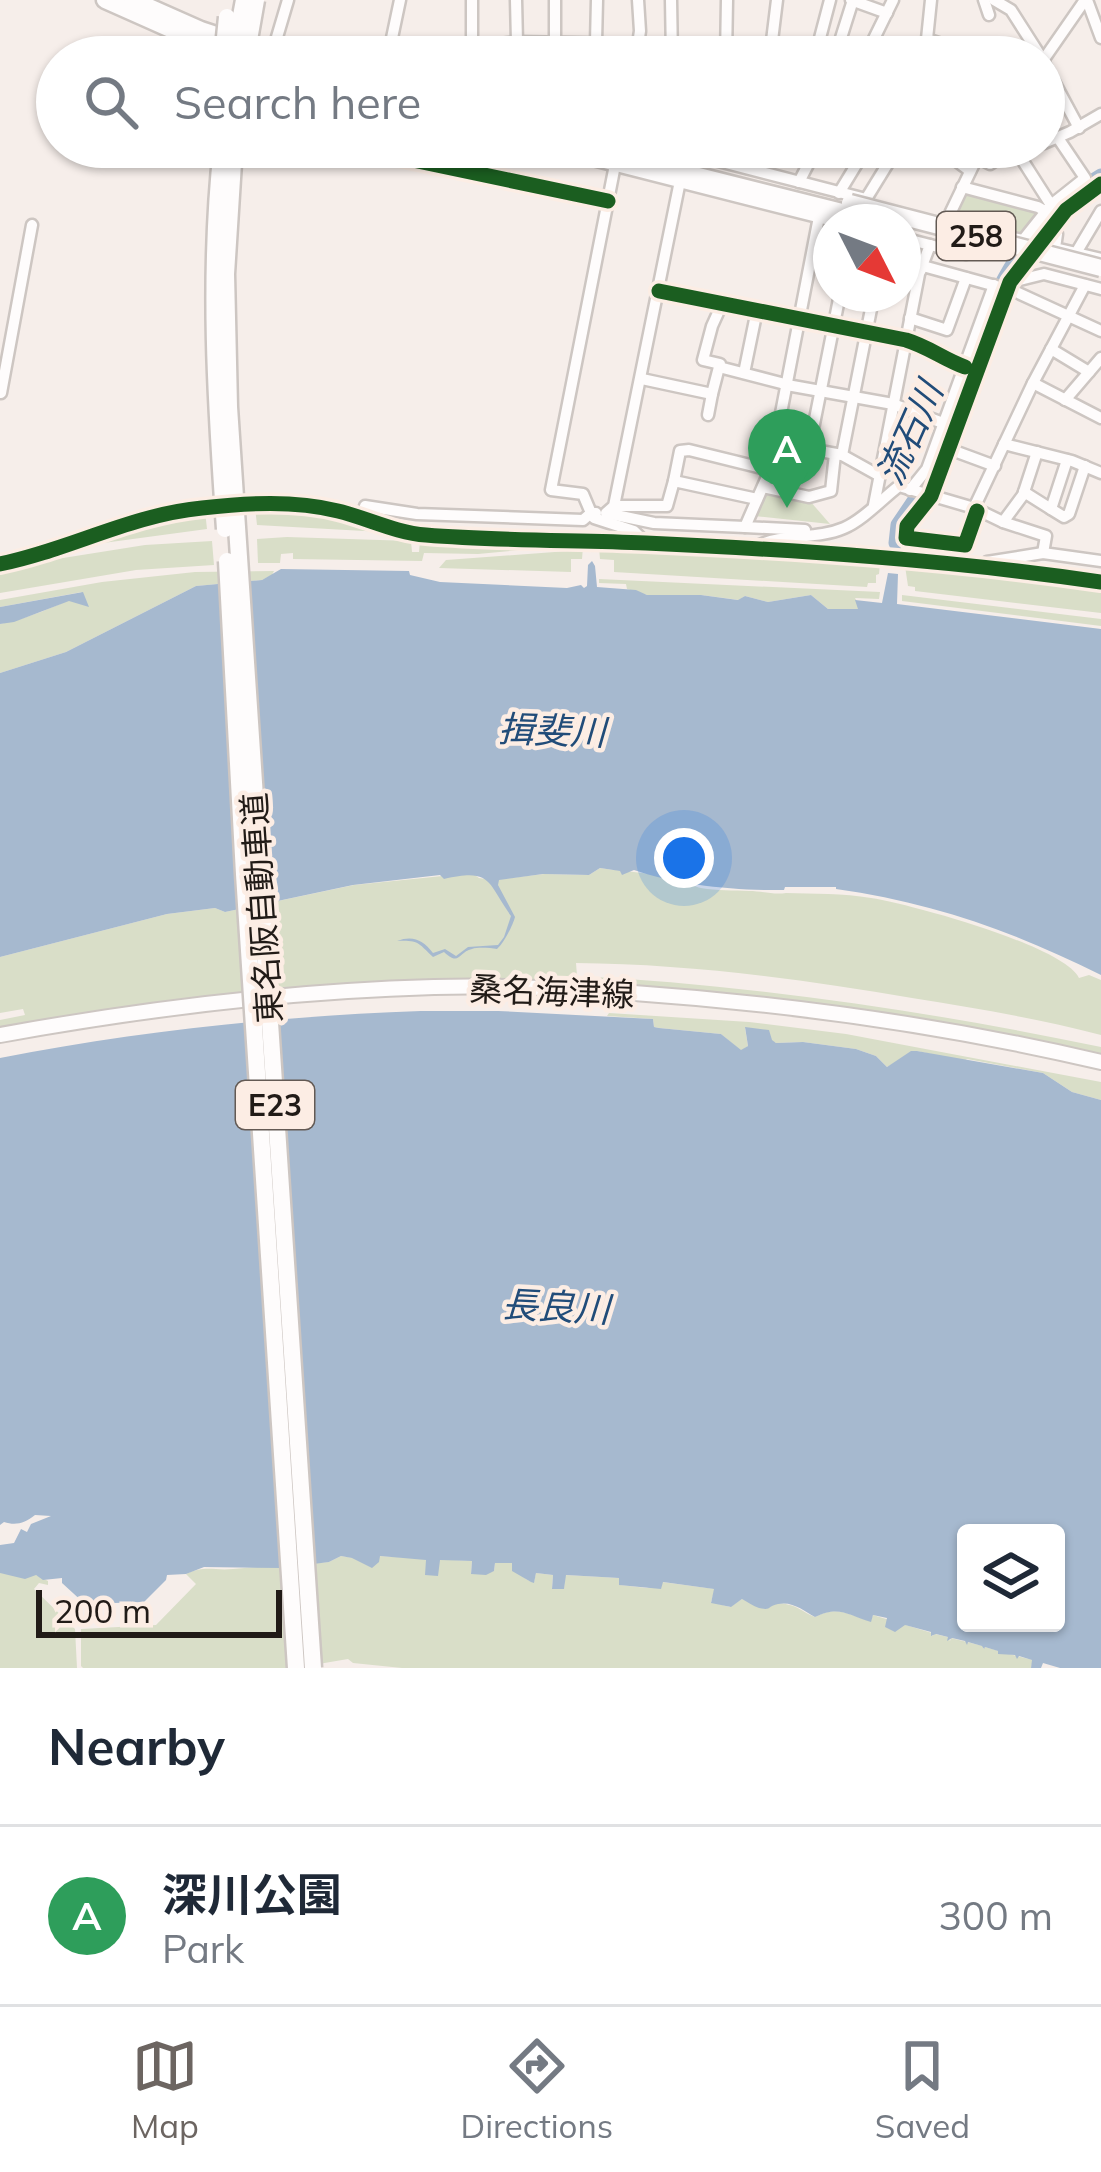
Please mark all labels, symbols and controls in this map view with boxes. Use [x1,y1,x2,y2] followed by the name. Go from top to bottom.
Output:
[36,36,1065,168] search box
[78,69,144,135] icon: search
[174,74,421,130] text: Search here
[813,204,921,312] north arrow
[937,212,1015,260] road number: 258
[866,371,953,491] water label: 流石川
[748,409,826,508] pin: A
[497,706,611,755] water label: 揖斐川
[232,791,290,1025] street label: 東名阪自動車道
[654,828,714,888] your location
[469,968,635,1014] street label: 桑名海津線
[236,1081,314,1129] road number: E23
[501,1281,615,1332] water label: 長良川
[957,1524,1065,1632] map controls
[957,1524,1065,1632] button: layers
[36,1584,282,1637] scale bar
[54,1590,151,1631] text: 200 m
[48,1714,225,1778] text: Nearby
[162,1866,342,1922] text: 深川公園
[72,1891,102,1940] text: A
[938,1891,1053,1940] text: 300 m
[162,1924,244,1973] text: Park
[131,2033,199,2146] tab: Map
[461,2033,613,2146] tab: Directions
[875,2033,970,2146] tab: Saved

